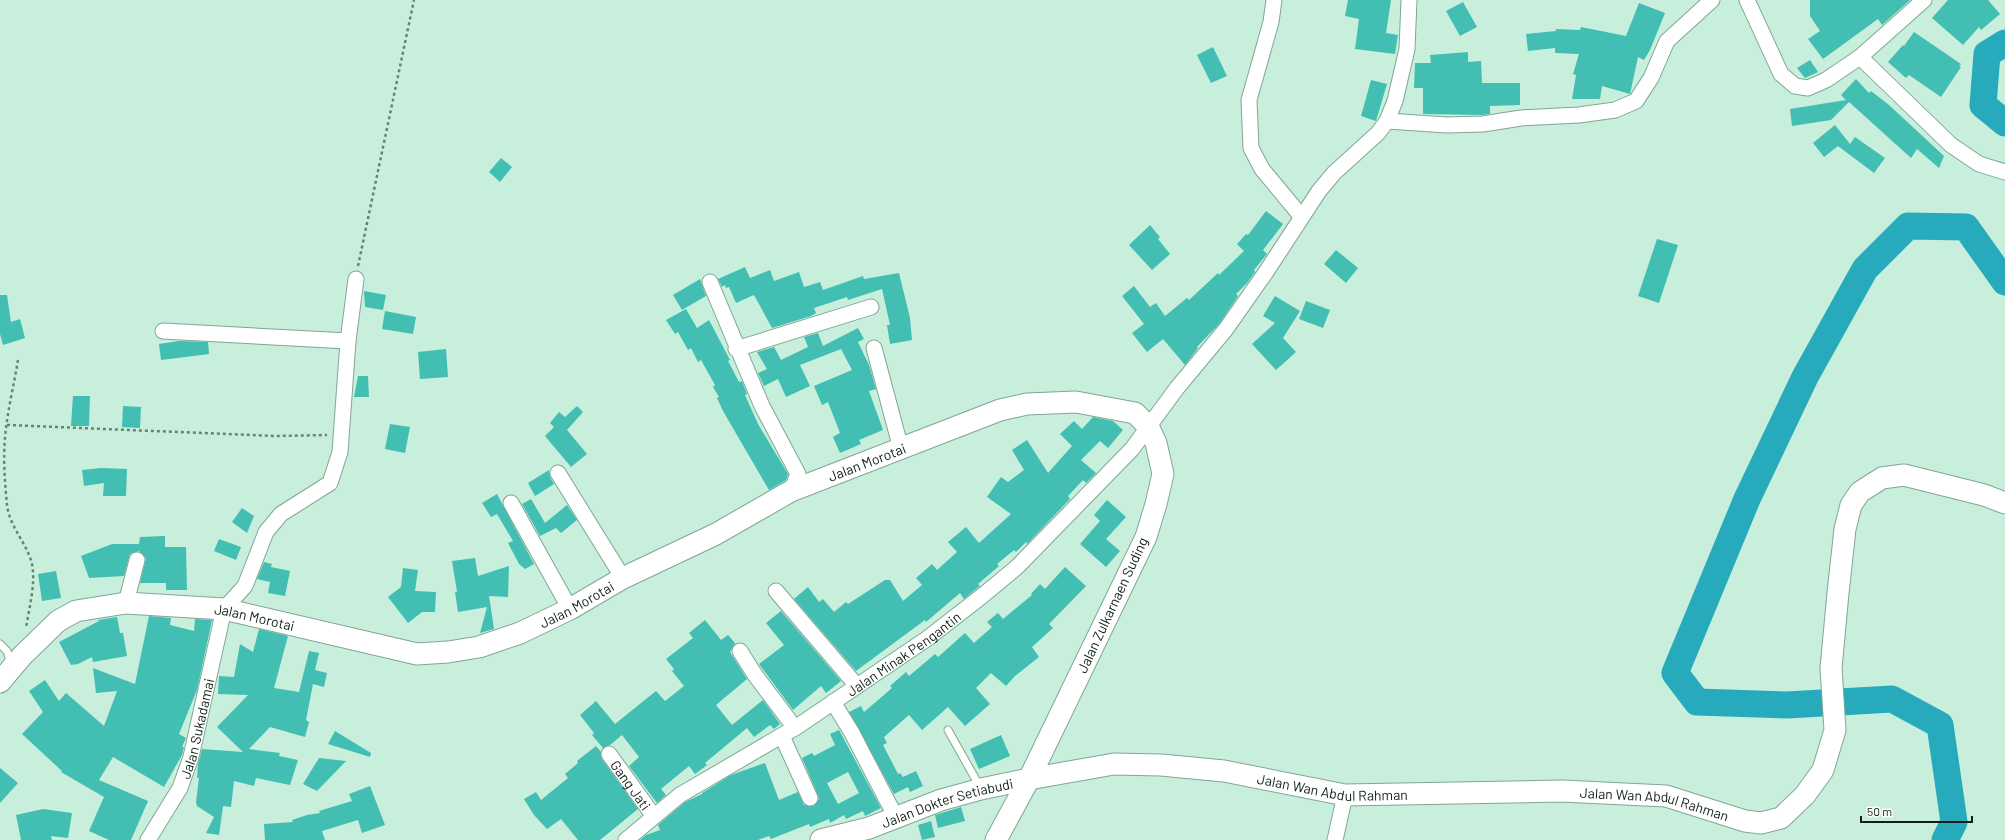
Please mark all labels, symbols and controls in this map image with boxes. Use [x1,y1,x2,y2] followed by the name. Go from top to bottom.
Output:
[825,439,908,484] street label: Jalan Morotai
[1073,534,1151,676] street label: Jalan Zulkarnaen Suding
[536,577,617,631] street label: Jalan Morotai
[214,600,296,634] street label: Jalan Morotai
[843,607,964,699] street label: Jalan Minak Pengantin
[176,677,217,781] street label: Jalan Sukadamai
[608,757,655,813] street label: Gang Jati
[1256,769,1408,804] street label: Jalan Wan Abdul Rahman
[879,774,1015,831] street label: Jalan Dokter Setiabudi
[1579,783,1731,824] street label: Jalan Wan Abdul Rahman
[1861,798,1972,824] scale bar
[1867,804,1892,818] text: 50 m

